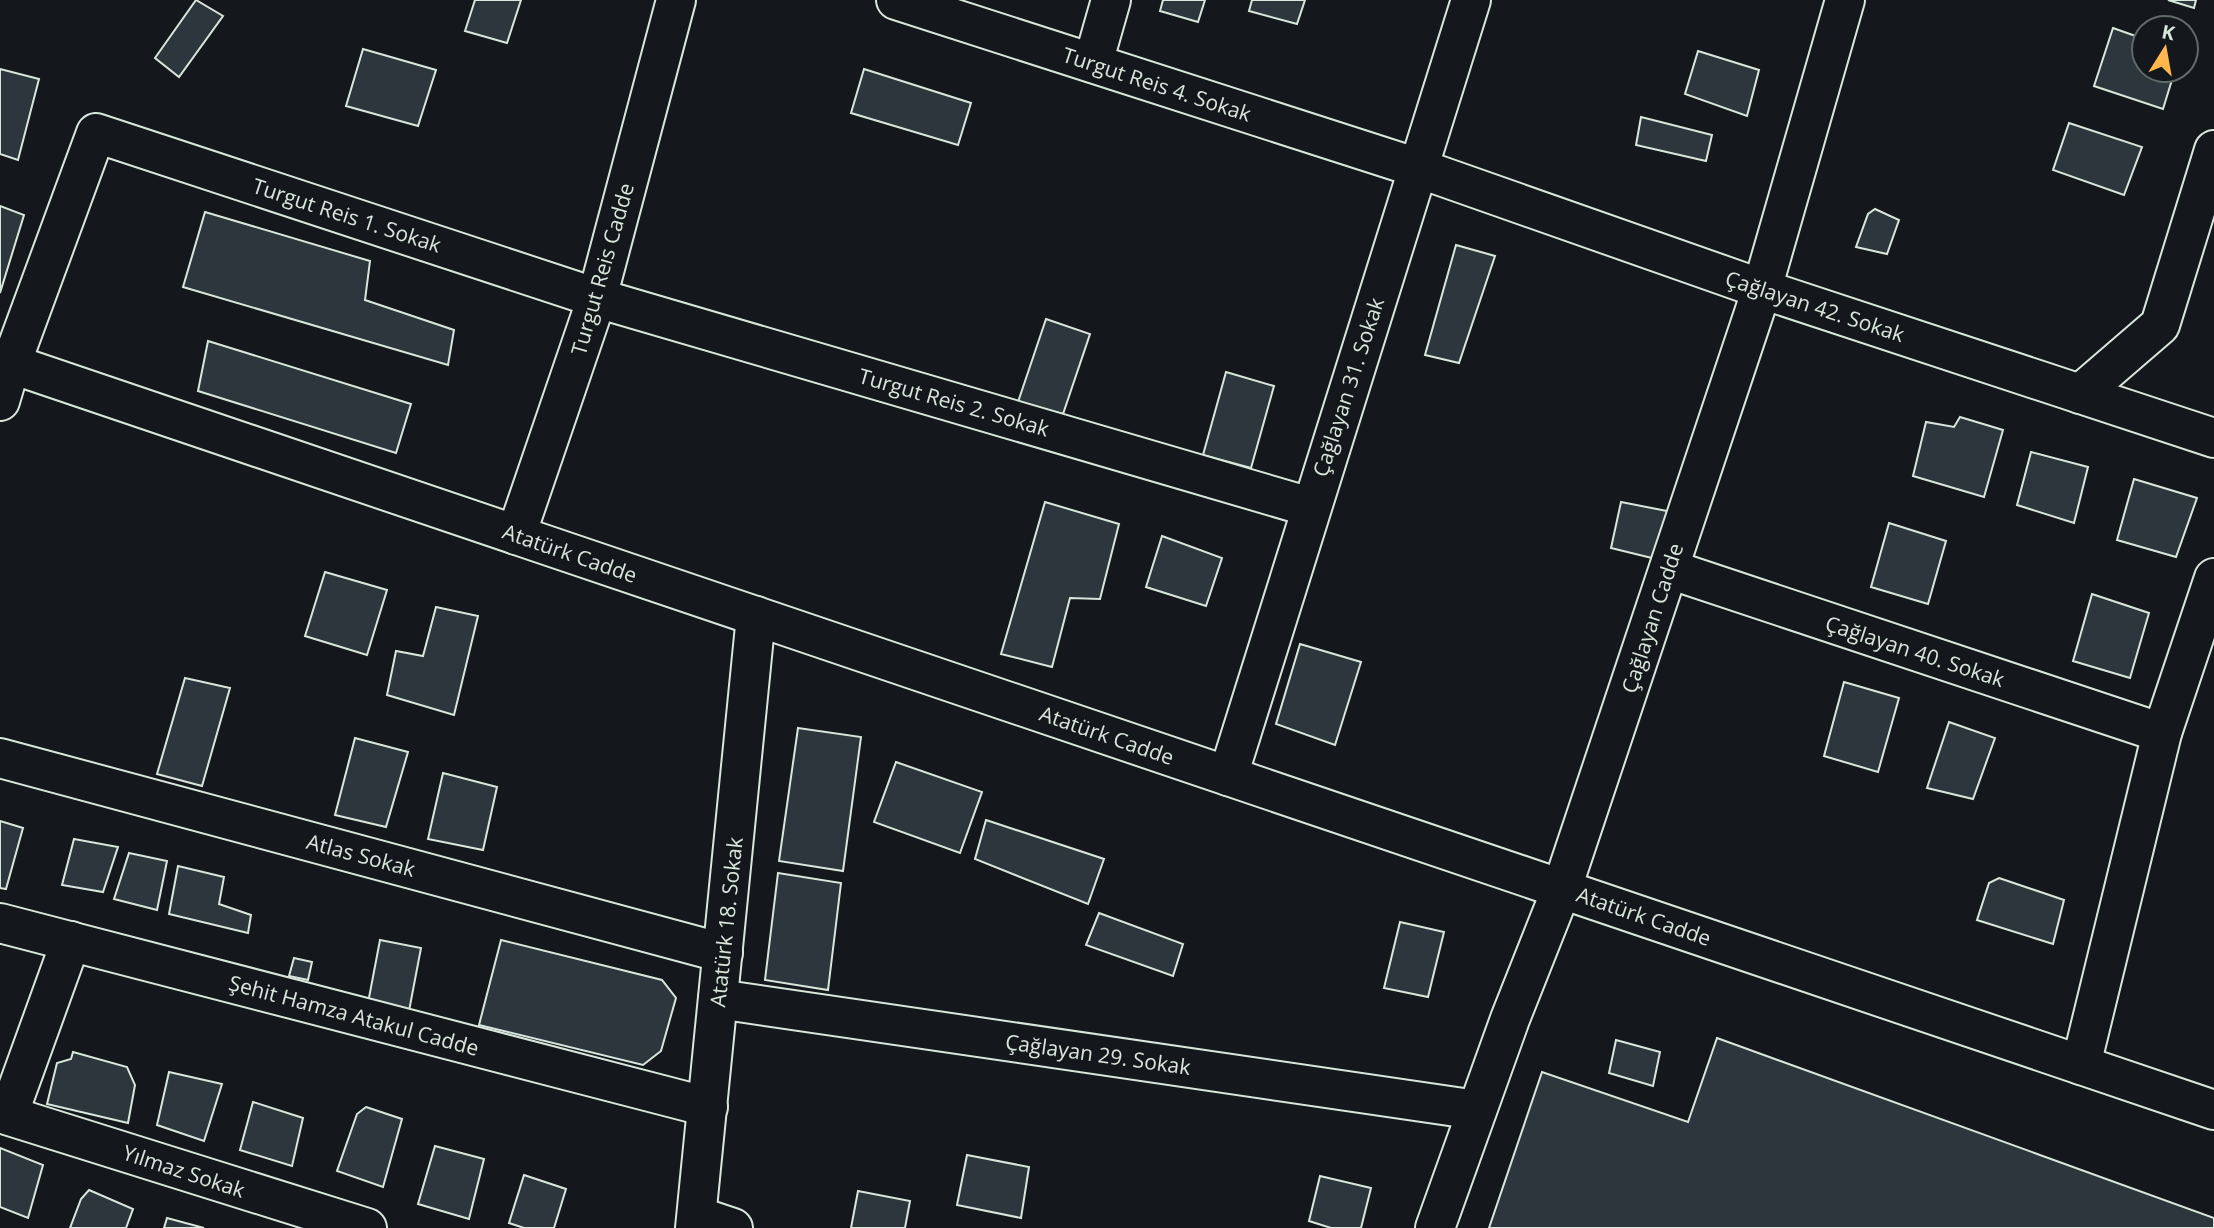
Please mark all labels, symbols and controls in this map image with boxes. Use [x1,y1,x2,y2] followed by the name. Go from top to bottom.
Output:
[2130,14,2200,84] north arrow
[2160,18,2177,46] text: K
[1059,40,1255,128] street label: Turgut Reis 4. Sokak
[249,171,445,259] street label: Turgut Reis 1. Sokak
[564,180,640,358] street label: Turgut Reis Cadde
[1722,264,1908,348] street label: Çağlayan 42. Sokak
[1306,294,1390,480] street label: Çağlayan 31. Sokak
[856,361,1052,443] street label: Turgut Reis 2. Sokak
[499,517,641,589] street label: Atatürk Cadde
[1615,539,1689,697] street label: Çağlayan Cadde
[1822,609,2008,693] street label: Çağlayan 40. Sokak
[1036,699,1178,771] street label: Atatürk Cadde
[304,827,418,883] street label: Atlas Sokak
[703,836,749,1008] street label: Atatürk 18. Sokak
[1573,880,1715,952] street label: Atatürk Cadde
[226,968,482,1062] street label: Şehit Hamza Atakul Cadde
[1004,1027,1192,1081] street label: Çağlayan 29. Sokak
[119,1138,249,1204] street label: Yılmaz Sokak

